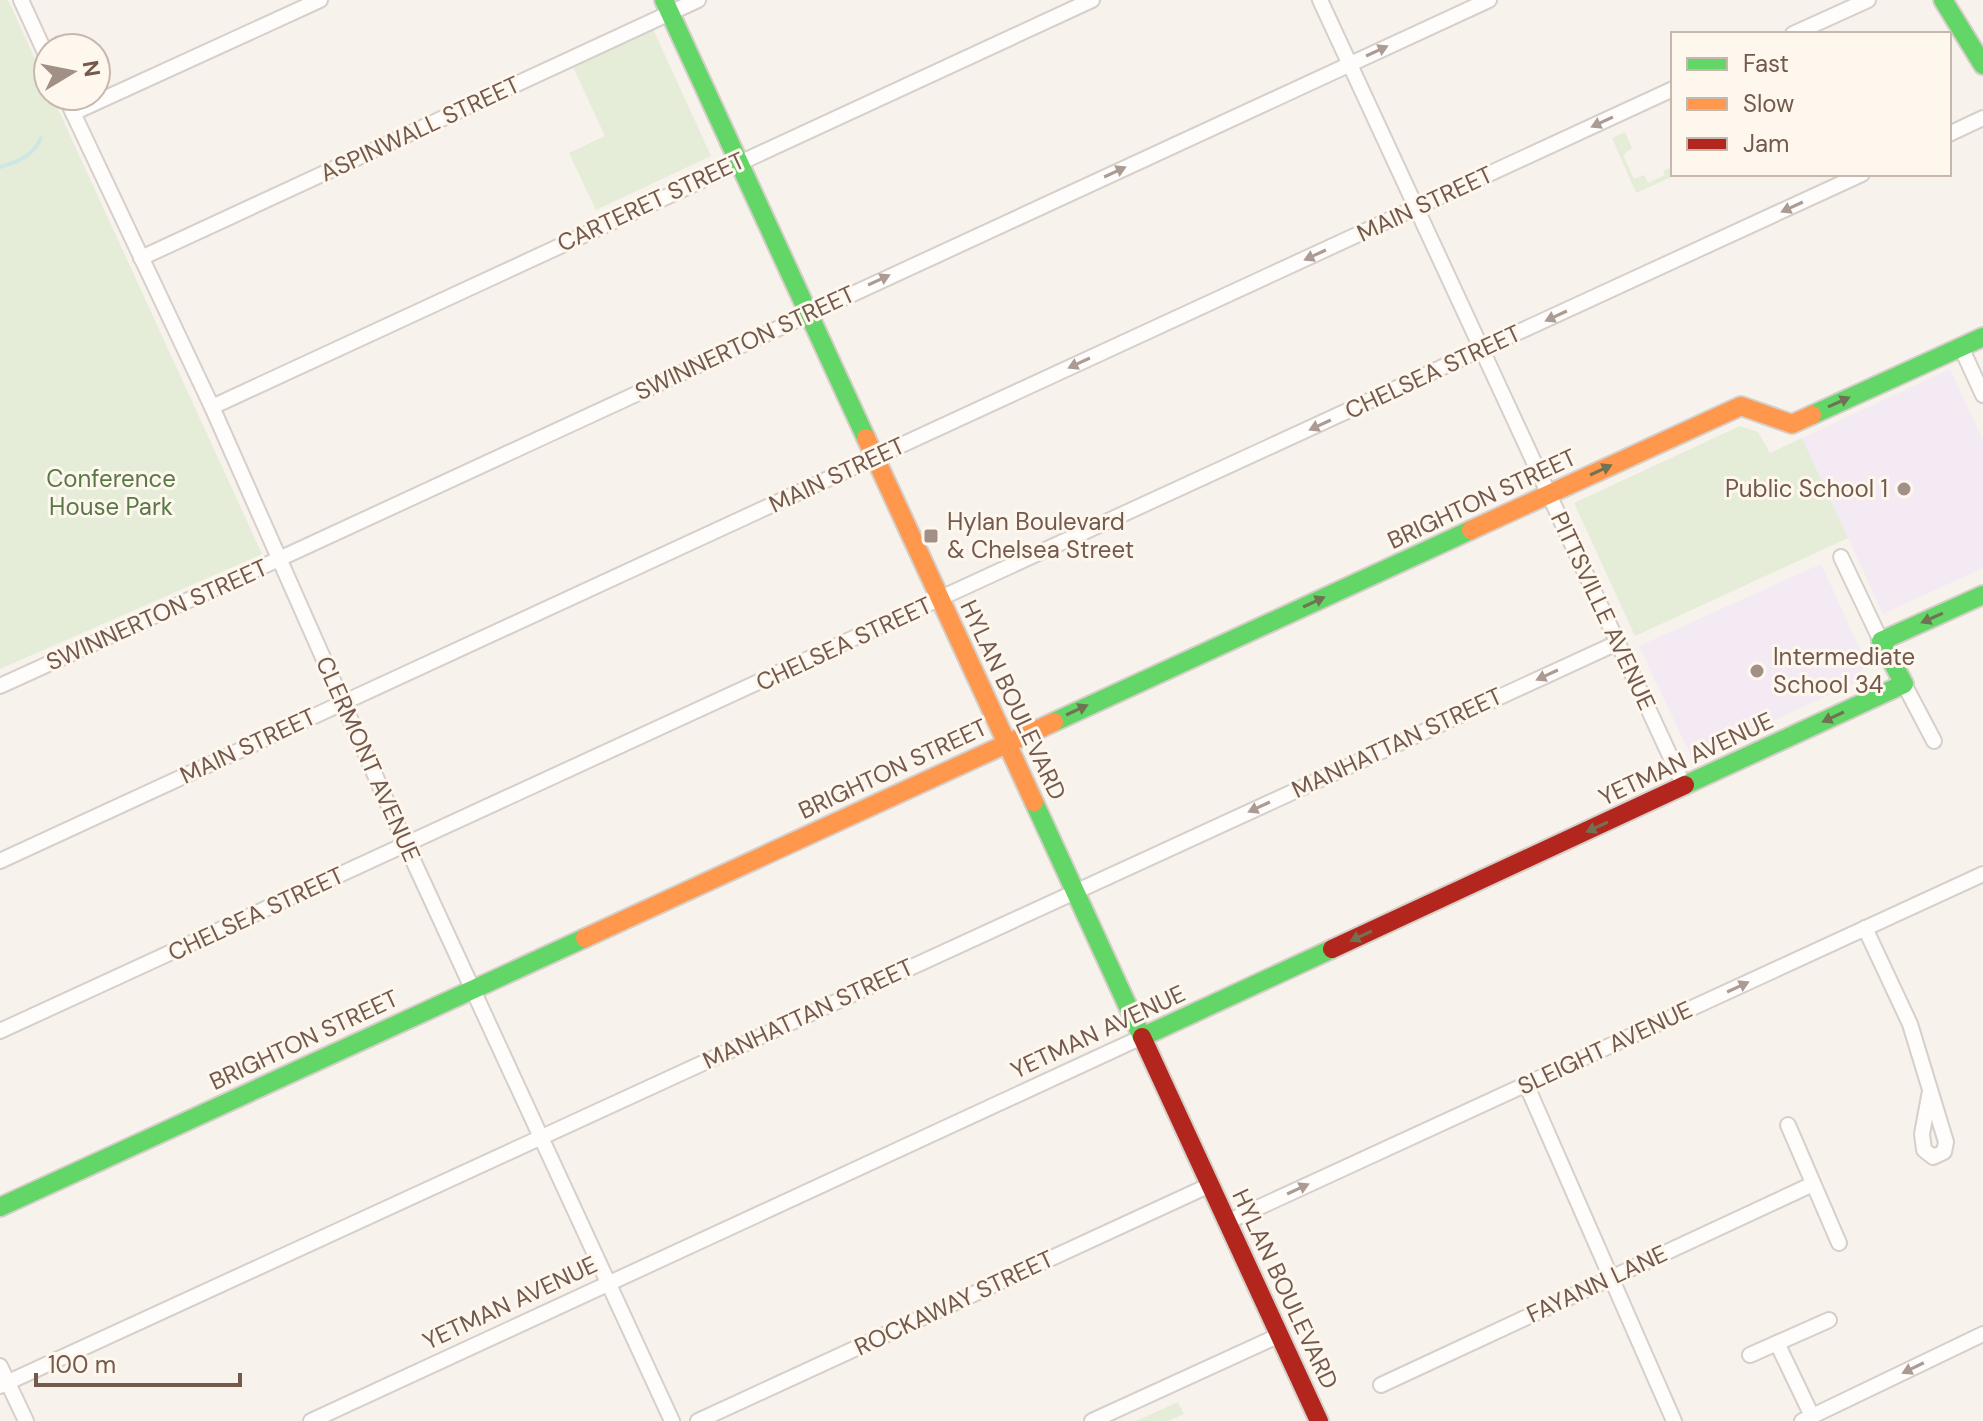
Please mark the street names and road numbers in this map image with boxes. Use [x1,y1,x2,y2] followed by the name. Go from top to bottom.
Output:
[315,69,525,188] street label: ASPINWALL STREET
[552,144,750,259] street label: CARTERET STREET
[1352,159,1498,249] street label: MAIN STREET
[630,278,860,407] street label: SWINNERTON STREET
[1340,317,1526,426] street label: CHELSEA STREET
[764,430,910,520] street label: MAIN STREET
[1382,441,1581,556] street label: BRIGHTON STREET
[1544,507,1663,715] street label: PITTSVILLE AVENUE
[41,552,272,677] street label: SWINNERTON STREET
[751,589,937,698] street label: CHELSEA STREET
[954,595,1073,805] street label: HYLAN BOULEVARD
[309,651,428,866] street label: CLERMONT AVENUE
[1287,680,1507,805] street label: MANHATTAN STREET
[175,701,321,791] street label: MAIN STREET
[1594,705,1778,813] street label: YETMAN AVENUE
[793,711,992,826] street label: BRIGHTON STREET
[163,859,349,968] street label: CHELSEA STREET
[698,951,918,1076] street label: MANHATTAN STREET
[1006,978,1190,1086] street label: YETMAN AVENUE
[204,982,403,1097] street label: BRIGHTON STREET
[1512,994,1697,1102] street label: SLEIGHT AVENUE
[1226,1184,1345,1394] street label: HYLAN BOULEVARD
[1521,1237,1672,1330] street label: FAYANN LANE
[849,1243,1058,1362] street label: ROCKAWAY STREET
[418,1249,602,1357] street label: YETMAN AVENUE

